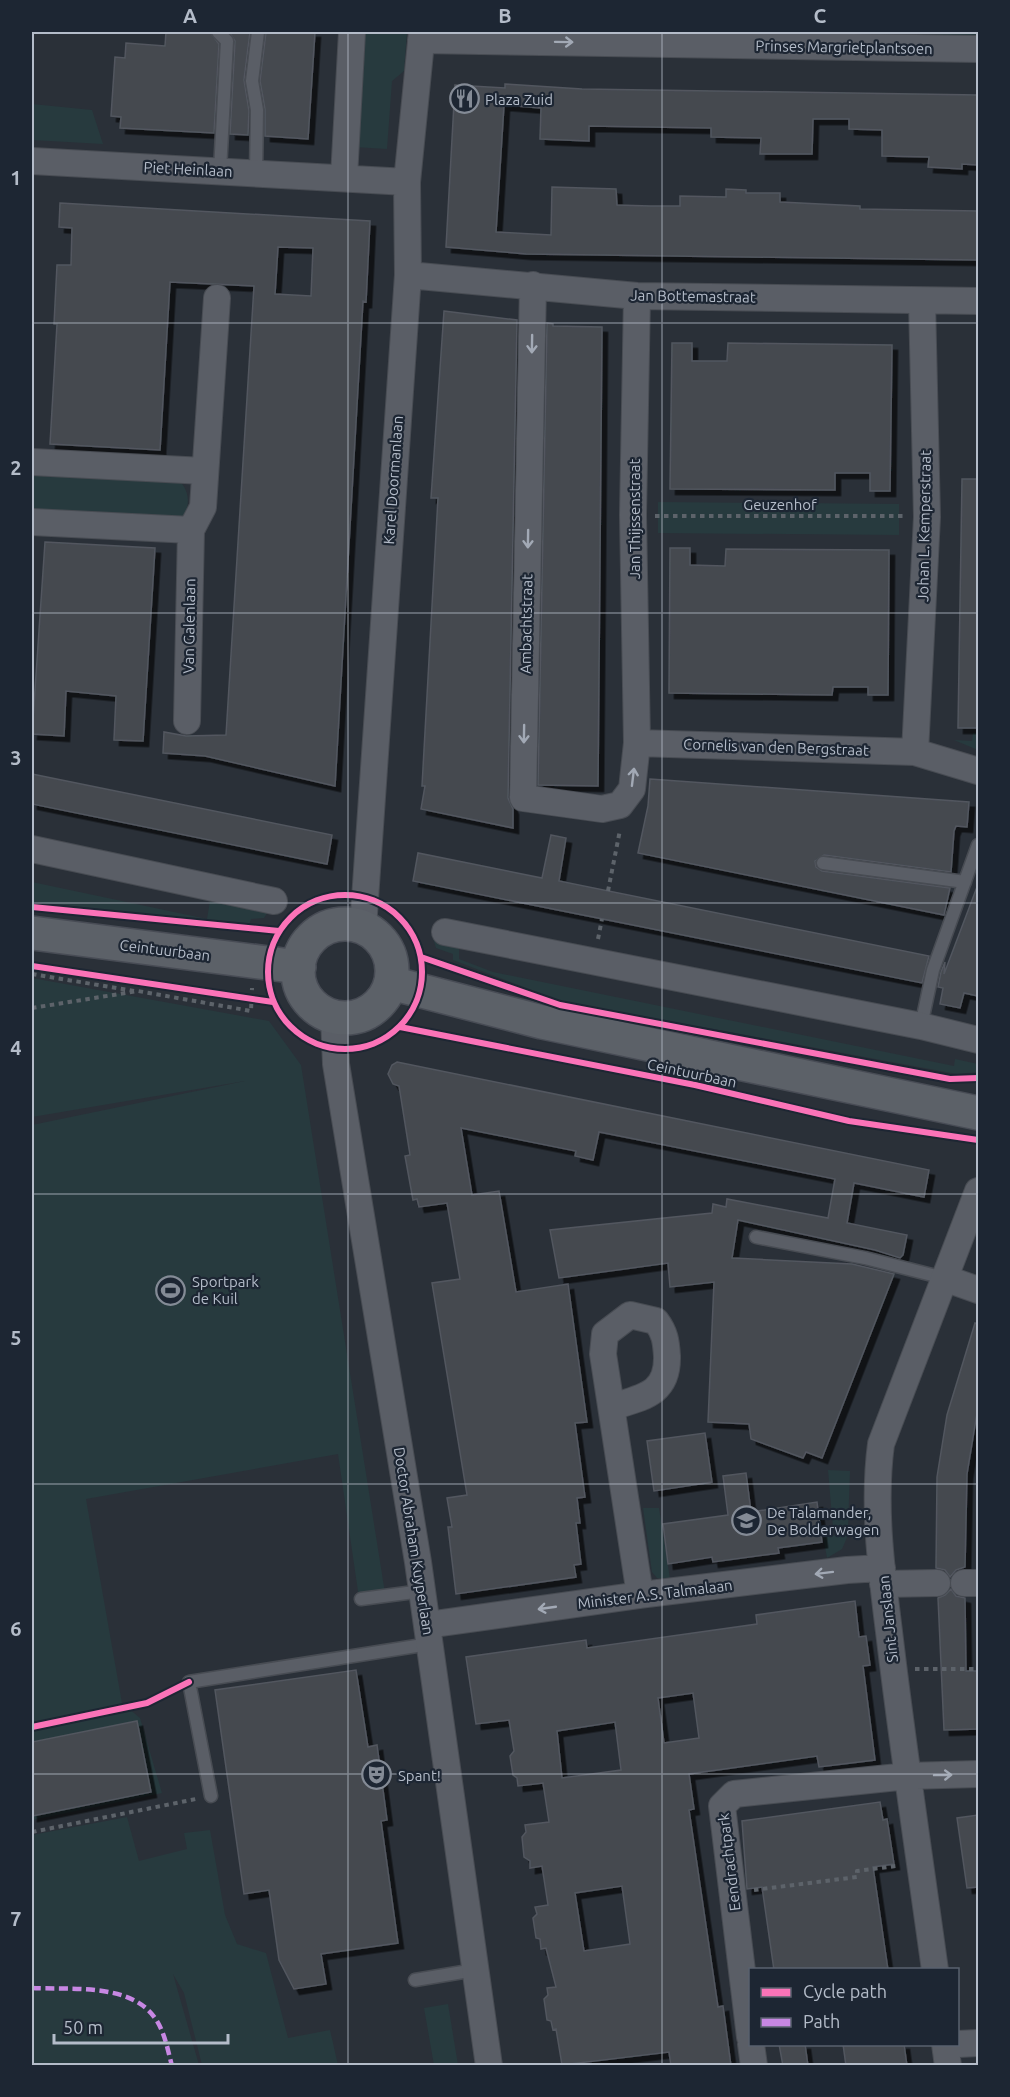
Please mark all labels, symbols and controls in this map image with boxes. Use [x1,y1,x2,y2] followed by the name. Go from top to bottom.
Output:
[183,4,197,27] text: A
[498,4,512,27] text: B
[814,4,827,27] text: C
[553,36,573,48] one-way arrow
[755,37,933,57] street label: Prinses Margrietplantsoen
[448,83,480,115] restaurant icon: Plaza Zuid
[485,91,553,108] place label: Plaza Zuid
[143,158,233,180] street label: Piet Heinlaan
[10,166,22,189] text: 1
[630,286,756,306] street label: Jan Bottemastraat
[526,333,537,353] one-way arrow
[380,415,406,545] street label: Karel Doormanlaan
[914,450,934,602] street label: Johan L. Kemperstraat
[10,456,22,479] text: 2
[626,459,643,579] street label: Jan Thijssenstraat
[743,496,817,513] street label: Geuzenhof
[522,528,534,548] one-way arrow
[517,574,535,674] street label: Ambachtstraat
[180,578,198,674] street label: Van Galenlaan
[518,723,530,743] one-way arrow
[683,735,869,759] street label: Cornelis van den Bergstraat
[10,746,22,769] text: 3
[628,767,639,787] one-way arrow
[119,936,211,964] street label: Ceintuurbaan
[10,1036,22,1059] text: 4
[646,1055,738,1091] street label: Ceintuurbaan
[192,1273,259,1307] place label: Sportpark de Kuil
[155,1274,187,1306] sports icon: Sportpark de Kuil
[10,1326,22,1349] text: 5
[391,1446,437,1636] street label: Doctor Abraham Kuyperlaan
[767,1504,879,1538] place label: De Talamander, De Bolderwagen
[730,1505,762,1537] school or university icon: De Talamander, De Bolderwagen
[815,1568,834,1579] one-way arrow
[875,1575,901,1663] street label: Sint Janslaan
[577,1576,733,1612] street label: Minister A.S. Talmalaan
[538,1603,558,1614] one-way arrow
[10,1617,22,1640] text: 6
[361,1759,393,1791] theatre icon: Spant!
[398,1767,441,1784] place label: Spant!
[933,1769,953,1781] one-way arrow
[715,1812,743,1912] street label: Eendrachtpark
[10,1907,22,1930] text: 7
[749,1968,959,2046] legend
[803,1981,887,2001] text: Cycle path
[54,2007,228,2045] scale bar
[803,2011,840,2031] text: Path
[63,2017,103,2037] text: 50 m

